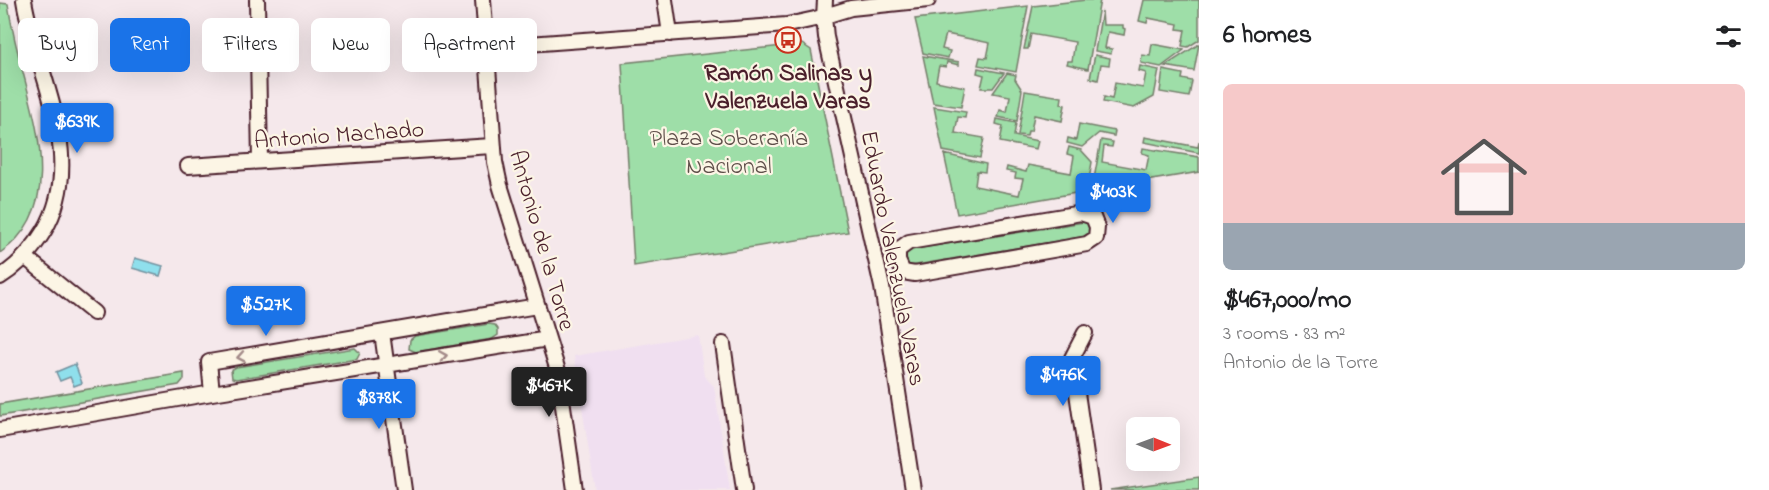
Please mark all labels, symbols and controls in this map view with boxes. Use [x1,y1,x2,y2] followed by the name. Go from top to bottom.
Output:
[1223,17,1312,55] text: 6 homes
[18,18,98,72] chip: Buy
[110,18,190,72] chip: Rent
[202,18,299,72] chip: Filters
[311,18,390,72] chip: New
[402,18,537,72] chip: Apartment
[1712,20,1745,53] icon: filters
[773,25,803,55] bus stop icon: Ramón Salinas y Valenzuela Varas
[704,57,872,120] place label: Ramón Salinas y Valenzuela Varas
[35,103,119,154] pin: $639K
[55,108,99,137] text: $639K
[253,113,425,160] street label: Antonio Machado
[650,122,808,185] park label: Plaza Soberanía Nacional
[1430,123,1538,231] icon: home
[850,128,933,389] street label: Eduardo Valenzuela Varas
[498,146,583,335] street label: Antonio de la Torre
[1071,173,1155,224] pin: $403K
[1090,178,1136,207] text: $403K
[1223,282,1352,320] text: $467,000/mo
[224,286,308,337] pin: $527K
[240,291,292,320] text: $527K
[1223,320,1345,349] text: 3 rooms · 83 m²
[1223,349,1378,378] text: Antonio de la Torre
[236,350,246,362] one-way arrow
[438,350,448,363] one-way arrow
[1021,356,1105,407] pin: $476K
[1039,361,1087,390] text: $476K
[507,367,591,418] pin: $467K
[525,372,573,401] text: $467K
[337,379,421,430] pin: $878K
[356,384,402,413] text: $878K
[1126,417,1180,471] north arrow
[1126,417,1180,471] map controls

